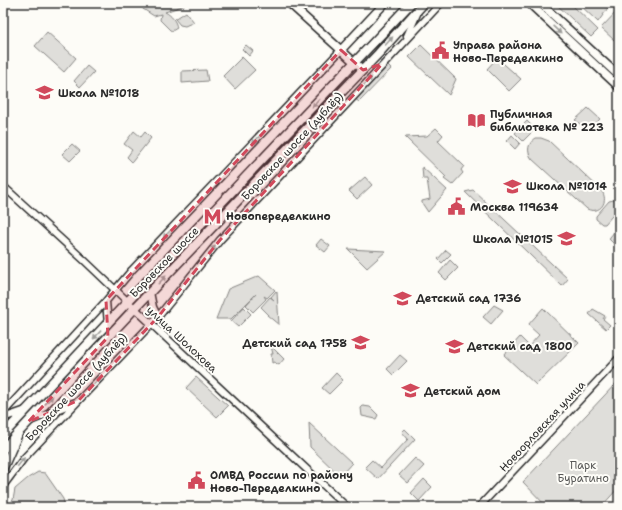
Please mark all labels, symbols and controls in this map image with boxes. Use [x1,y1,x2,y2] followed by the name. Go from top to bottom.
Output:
[552,25,562,34] one-way arrow
[384,36,394,46] one-way arrow
[453,38,563,66] place label: Управа района Ново-Переделкино
[430,41,450,61] public building icon: Управа района Ново-Переделкино
[363,75,372,86] one-way arrow
[35,83,55,103] school or university icon: Школа №1018
[58,86,139,101] place label: Школа №1018
[238,89,347,204] street label: Боровское шоссе (дублёр)
[311,98,320,108] one-way arrow
[490,107,604,135] place label: Публичная библиотека № 223
[467,110,487,130] library icon: Публичная библиотека № 223
[252,135,261,145] one-way arrow
[503,176,523,196] school or university icon: Школа №1014
[526,179,607,194] place label: Школа №1014
[447,197,467,217] public building icon: Москва 119634
[470,200,559,215] place label: Москва 119634
[203,206,223,226] metro station icon: Новопеределкино
[226,209,331,224] place label: Новопеределкино
[127,224,202,301] street label: Боровское шоссе
[162,229,172,239] one-way arrow
[556,229,576,249] school or university icon: Школа №1015
[473,232,553,247] place label: Школа №1015
[207,245,216,256] one-way arrow
[157,275,167,285] one-way arrow
[393,288,413,308] school or university icon: Детский сад 1736
[416,291,521,306] place label: Детский сад 1736
[143,303,220,376] street label: улица Шолохова
[22,330,131,445] street label: Боровское шоссе (дублёр)
[93,331,102,340] one-way arrow
[350,333,370,353] school or university icon: Детский сад 1758
[243,336,347,351] place label: Детский сад 1758
[444,336,464,356] school or university icon: Детский сад 1800
[467,339,573,354] place label: Детский сад 1800
[92,377,101,386] one-way arrow
[496,377,589,475] street label: Новоорловская улица
[401,381,421,401] school or university icon: Детский дом
[424,384,500,399] place label: Детский дом
[44,395,54,405] one-way arrow
[17,457,26,468] one-way arrow
[557,458,609,486] park label: Парк Буратино
[210,468,353,496] place label: ОМВД России по району Ново-Переделкино
[187,471,207,491] public building icon: ОМВД России по району Ново-Переделкино

